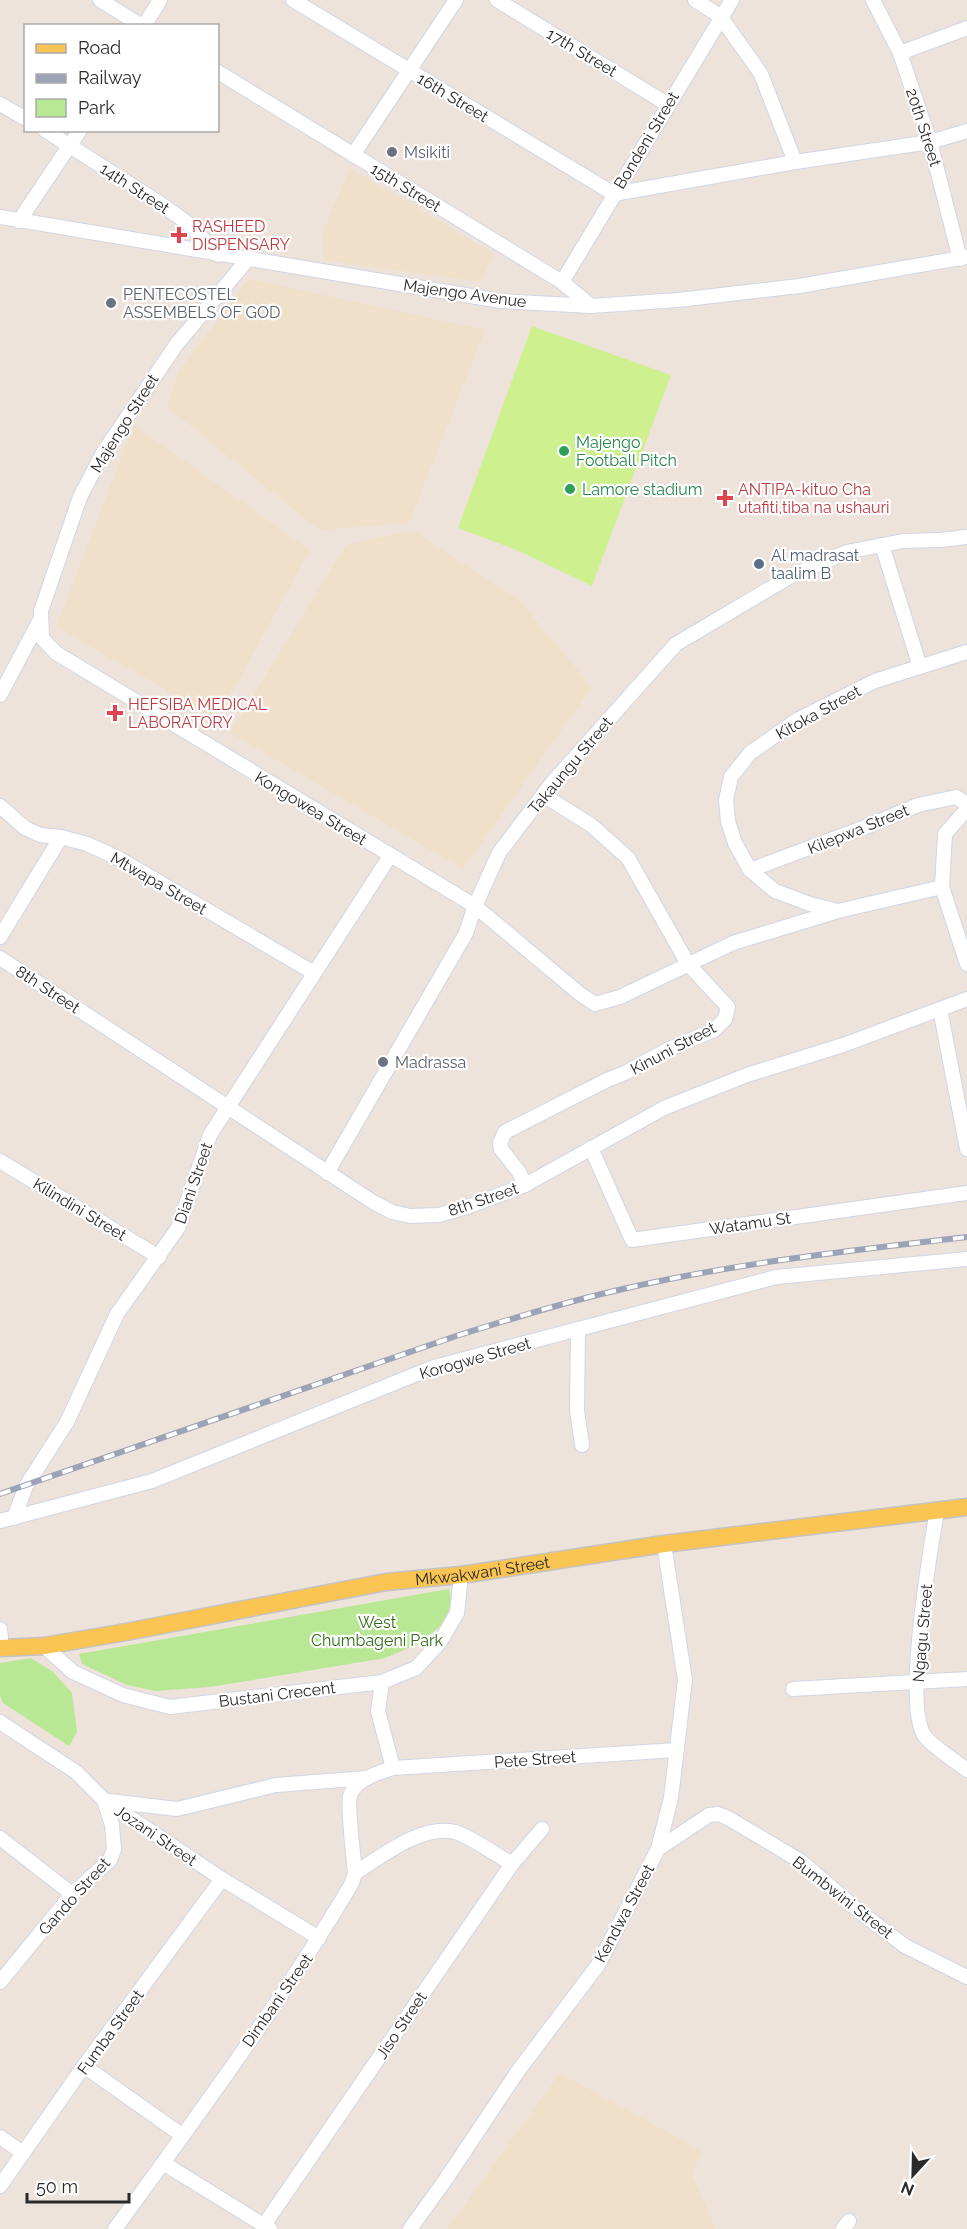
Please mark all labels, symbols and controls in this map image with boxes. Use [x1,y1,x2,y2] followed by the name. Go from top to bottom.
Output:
[24,24,219,132] legend
[543,24,621,81] street label: 17th Street
[78,37,121,58] text: Road
[78,67,142,88] text: Railway
[414,69,492,126] street label: 16th Street
[902,86,945,169] street label: 20th Street
[610,88,683,192] street label: Bondeni Street
[78,97,115,118] text: Park
[404,143,450,162] place label: Msikiti
[385,145,399,159] marker: Msikiti
[97,159,173,218] street label: 14th Street
[367,159,445,216] street label: 15th Street
[192,217,290,254] place label: RASHEED DISPENSARY
[170,226,188,244] marker: RASHEED DISPENSARY
[402,275,528,312] street label: Majengo Avenue
[123,285,280,322] place label: PENTECOSTEL ASSEMBELS OF GOD
[104,296,118,310] marker: PENTECOSTEL ASSEMBELS OF GOD
[86,370,163,476] street label: Majengo Street
[576,433,677,470] place label: Majengo Football Pitch
[557,444,571,458] marker: Majengo Football Pitch
[582,480,703,499] place label: Lamore stadium
[738,480,890,517] place label: ANTIPA-kituo Cha utafiti,tiba na ushauri
[563,482,577,496] marker: Lamore stadium
[716,489,734,507] marker: ANTIPA-kituo Cha utafiti,tiba na ushauri
[771,546,860,583] place label: Al madrasat taalim B
[752,557,766,571] marker: Al madrasat taalim B
[772,681,865,744] street label: Kitoka Street
[128,695,268,732] place label: HEFSIBA MEDICAL LABORATORY
[106,704,124,722] marker: HEFSIBA MEDICAL LABORATORY
[524,713,617,818] street label: Takaungu Street
[251,768,371,850] street label: Kongowea Street
[805,800,912,858] street label: Kilepwa Street
[107,848,211,919] street label: Mtwapa Street
[12,962,84,1018] street label: 8th Street
[627,1018,720,1079] street label: Kinuni Street
[395,1053,466,1072] place label: Madrassa
[376,1055,390,1069] marker: Madrassa
[171,1139,216,1226] street label: Diani Street
[30,1174,130,1245] street label: Kilindini Street
[446,1178,521,1220] street label: 8th Street
[708,1208,793,1239] street label: Watamu St
[417,1333,533,1383] street label: Korogwe Street
[414,1553,552,1589] street label: Mkwakwani Street
[909,1582,936,1683] street label: Ngagu Street
[311,1613,443,1650] park label: West Chumbageni Park
[218,1678,337,1711] street label: Bustani Crecent
[493,1747,577,1772] street label: Pete Street
[111,1801,201,1870] street label: Jozani Street
[789,1852,897,1943] street label: Bumbwini Street
[35,1853,114,1939] street label: Gando Street
[591,1860,659,1966] street label: Kendwa Street
[238,1949,317,2051] street label: Dimbani Street
[73,1986,148,2078] street label: Fumba Street
[372,1988,431,2062] street label: Jiso Street
[883,2145,943,2205] north arrow
[27,2166,129,2204] scale bar
[36,2176,78,2197] text: 50 m
[898,2177,917,2200] text: N

